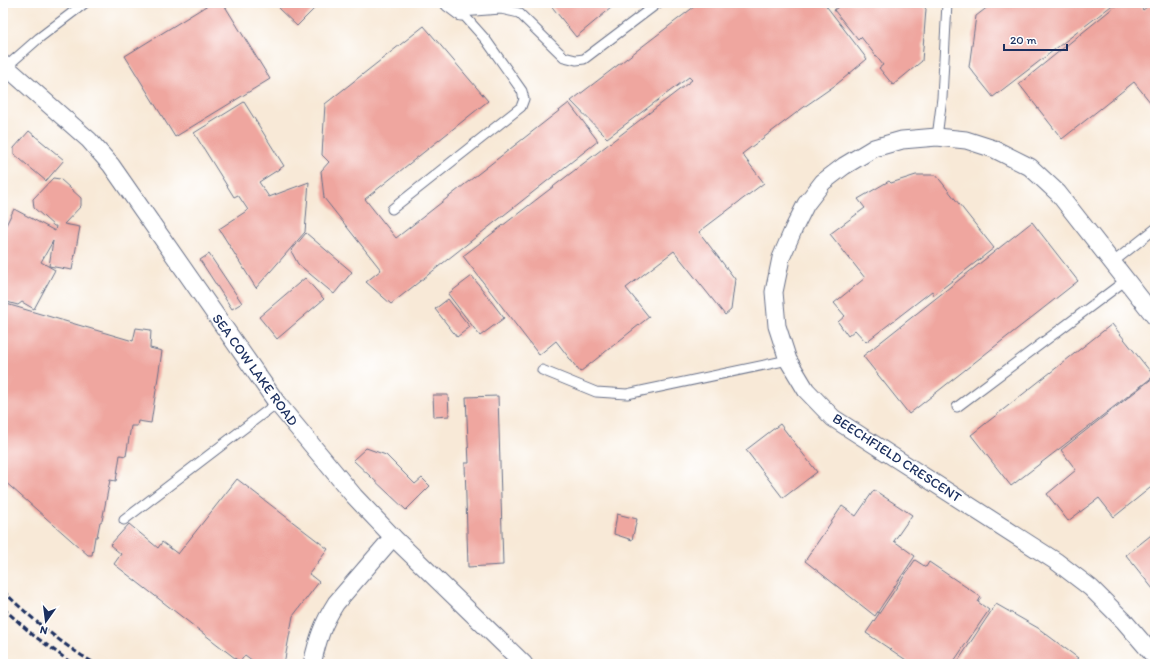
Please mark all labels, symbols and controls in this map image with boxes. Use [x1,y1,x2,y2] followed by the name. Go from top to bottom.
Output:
[1004,26,1067,52] scale bar
[1010,33,1037,47] text: 20 m
[209,311,301,429] street label: SEA COW LAKE ROAD
[829,410,965,506] street label: BEECHFIELD CRESCENT
[26,601,66,641] north arrow
[39,623,49,637] text: N

